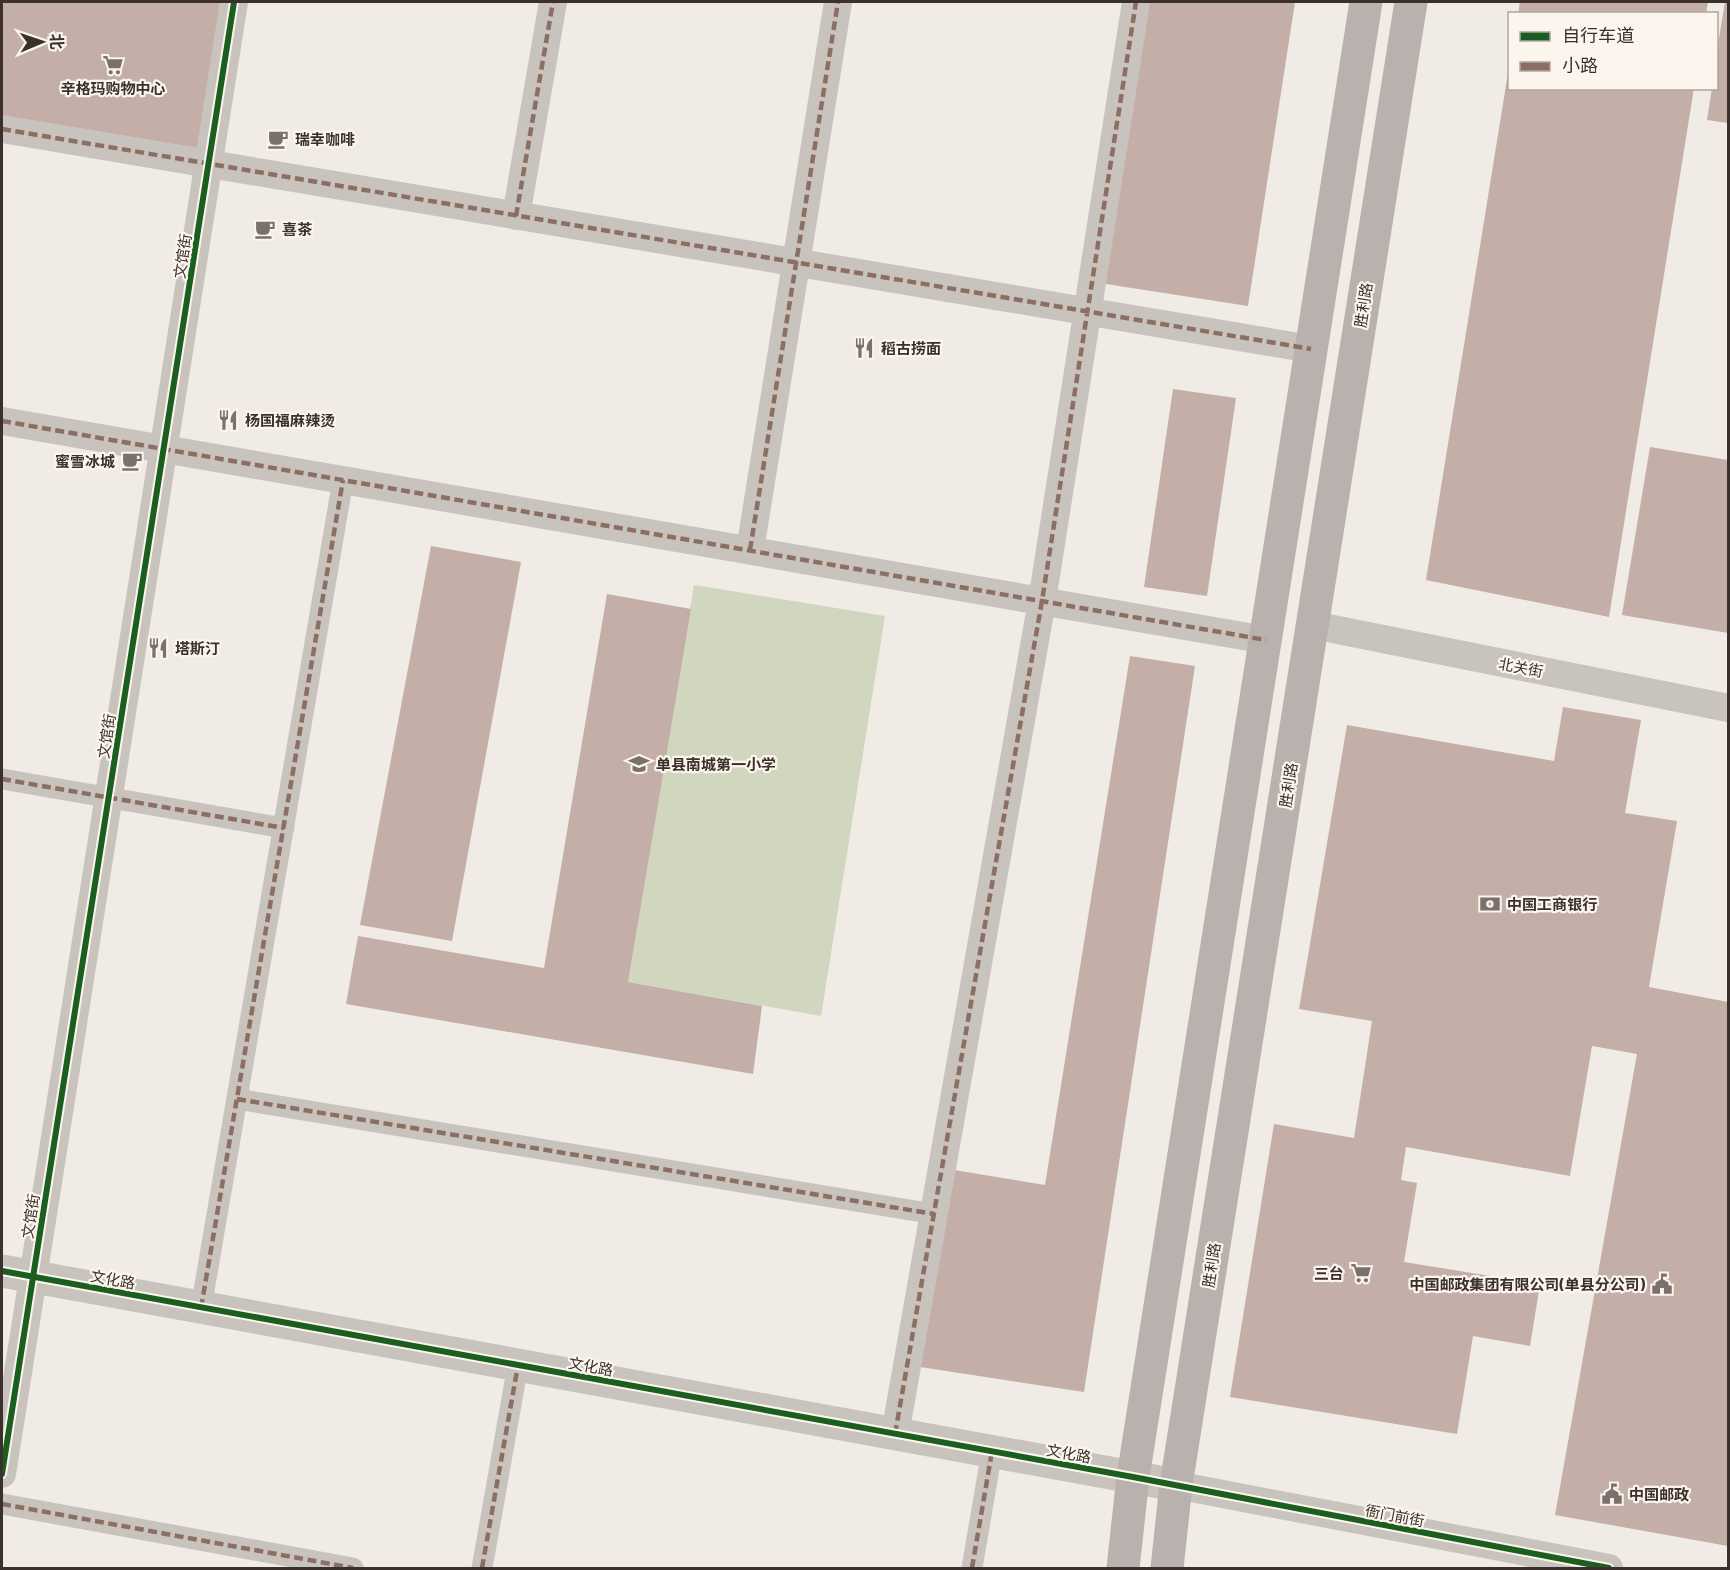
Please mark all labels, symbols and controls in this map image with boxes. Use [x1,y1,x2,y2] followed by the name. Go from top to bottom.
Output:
[12,12,72,72] north arrow
[1508,12,1718,90] legend
[1562,24,1634,46] text: 自行车道
[48,33,67,50] text: 北
[101,53,125,77] supermarket icon: 辛格玛购物中心
[1562,54,1598,76] text: 小路
[60,79,166,97] place label: 辛格玛购物中心
[266,127,290,151] cafe icon: 瑞幸咖啡
[295,130,355,148] place label: 瑞幸咖啡
[253,217,277,241] cafe icon: 喜茶
[282,220,313,238] place label: 喜茶
[170,232,194,280] street label: 文馆街
[1351,281,1375,329] street label: 胜利路
[852,336,876,360] restaurant icon: 稻古捞面
[881,339,941,357] place label: 稻古捞面
[216,408,240,432] restaurant icon: 杨国福麻辣烫
[245,411,335,429] place label: 杨国福麻辣烫
[120,449,144,473] cafe icon: 蜜雪冰城
[55,452,115,470] place label: 蜜雪冰城
[146,636,170,660] restaurant icon: 塔斯汀
[175,639,220,657] place label: 塔斯汀
[1497,654,1545,680] street label: 北关街
[94,712,118,760] street label: 文馆街
[627,752,651,776] school or university icon: 单县南城第一小学
[656,755,776,773] place label: 单县南城第一小学
[1276,761,1300,809] street label: 胜利路
[1478,892,1502,916] bank icon: 中国工商银行
[1507,895,1597,913] place label: 中国工商银行
[18,1192,42,1240] street label: 文馆街
[1199,1241,1223,1289] street label: 胜利路
[1349,1261,1373,1285] supermarket icon: 三台
[1314,1264,1344,1282] place label: 三台
[89,1266,137,1292] street label: 文化路
[1650,1272,1674,1296] public building icon: 中国邮政集团有限公司(单县分公司)
[1410,1275,1646,1293] place label: 中国邮政集团有限公司(单县分公司)
[567,1353,615,1379] street label: 文化路
[1045,1440,1093,1466] street label: 文化路
[1600,1482,1624,1506] public building icon: 中国邮政
[1629,1485,1689,1503] place label: 中国邮政
[1364,1500,1426,1530] street label: 衙门前街

